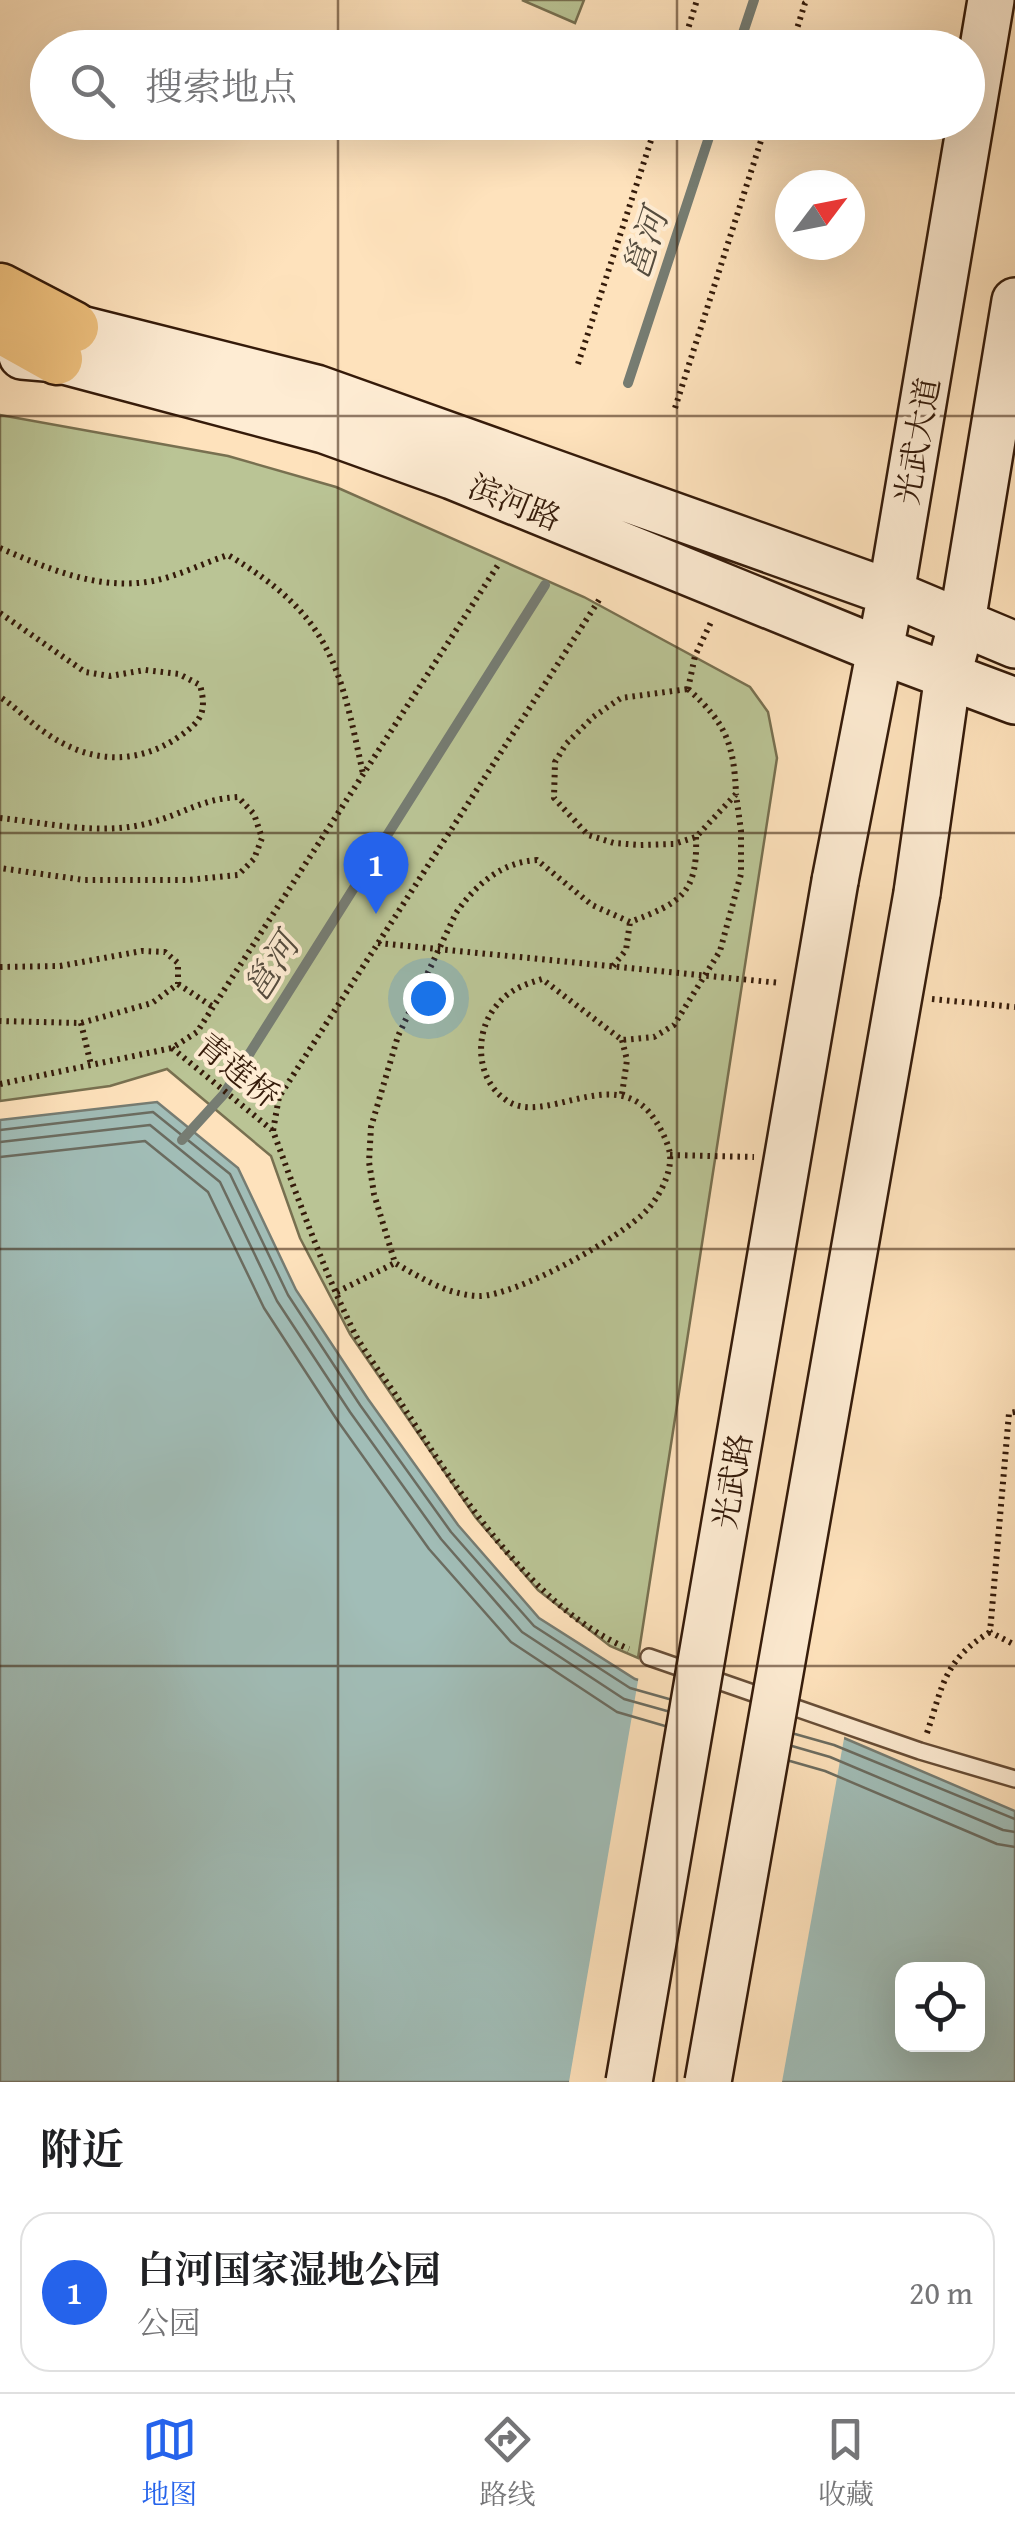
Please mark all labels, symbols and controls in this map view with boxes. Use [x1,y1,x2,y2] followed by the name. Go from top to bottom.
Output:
[30,30,985,140] search box
[65,58,120,113] icon: search
[145,58,297,114] text: 搜索地点
[775,170,865,260] north arrow
[610,197,682,285] water label: 邕河
[883,374,951,508] street label: 光武大道
[462,462,568,542] street label: 滨河路
[344,832,408,914] pin: 1
[231,919,314,1010] water label: 邕河
[403,973,454,1024] your location
[186,1022,290,1118] street label: 青莲桥
[701,1430,763,1532] street label: 光武路
[895,1962,985,2052] map controls
[895,1962,985,2052] button: locate
[40,2118,124,2179] text: 附近
[137,2241,441,2297] text: 白河国家湿地公园
[66,2269,83,2316] text: 1
[909,2269,973,2316] text: 20 m
[137,2299,201,2346] text: 公园
[141,2412,197,2514] tab: 地图
[479,2412,536,2514] tab: 路线
[818,2412,874,2514] tab: 收藏

